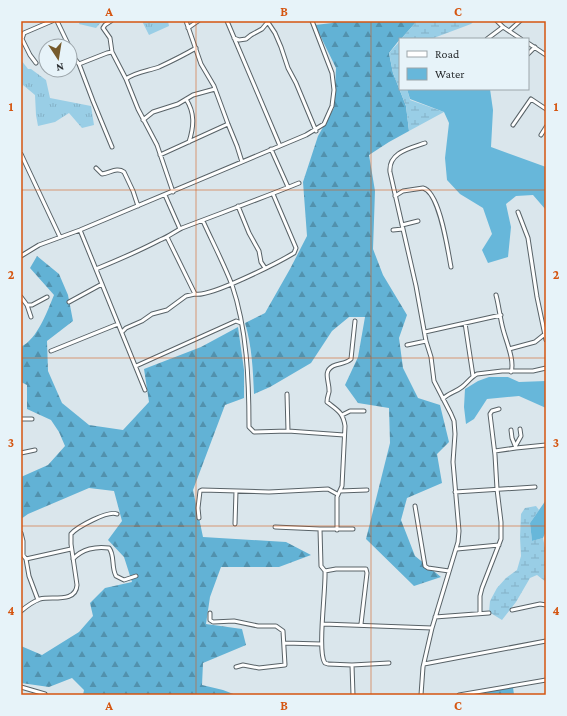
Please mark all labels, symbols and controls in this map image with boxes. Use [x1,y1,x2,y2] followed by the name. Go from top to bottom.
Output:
[104,4,113,19] text: A
[280,4,288,19] text: B
[454,4,462,19] text: C
[38,38,78,78] north arrow
[399,38,529,90] legend
[435,47,460,61] text: Road
[55,61,65,75] text: N
[435,67,465,81] text: Water
[9,99,14,114] text: 1
[554,99,559,114] text: 1
[8,267,15,282] text: 2
[553,267,560,282] text: 2
[8,435,14,450] text: 3
[553,435,559,450] text: 3
[7,603,15,618] text: 4
[552,603,560,618] text: 4
[104,698,113,713] text: A
[280,698,288,713] text: B
[454,698,462,713] text: C

